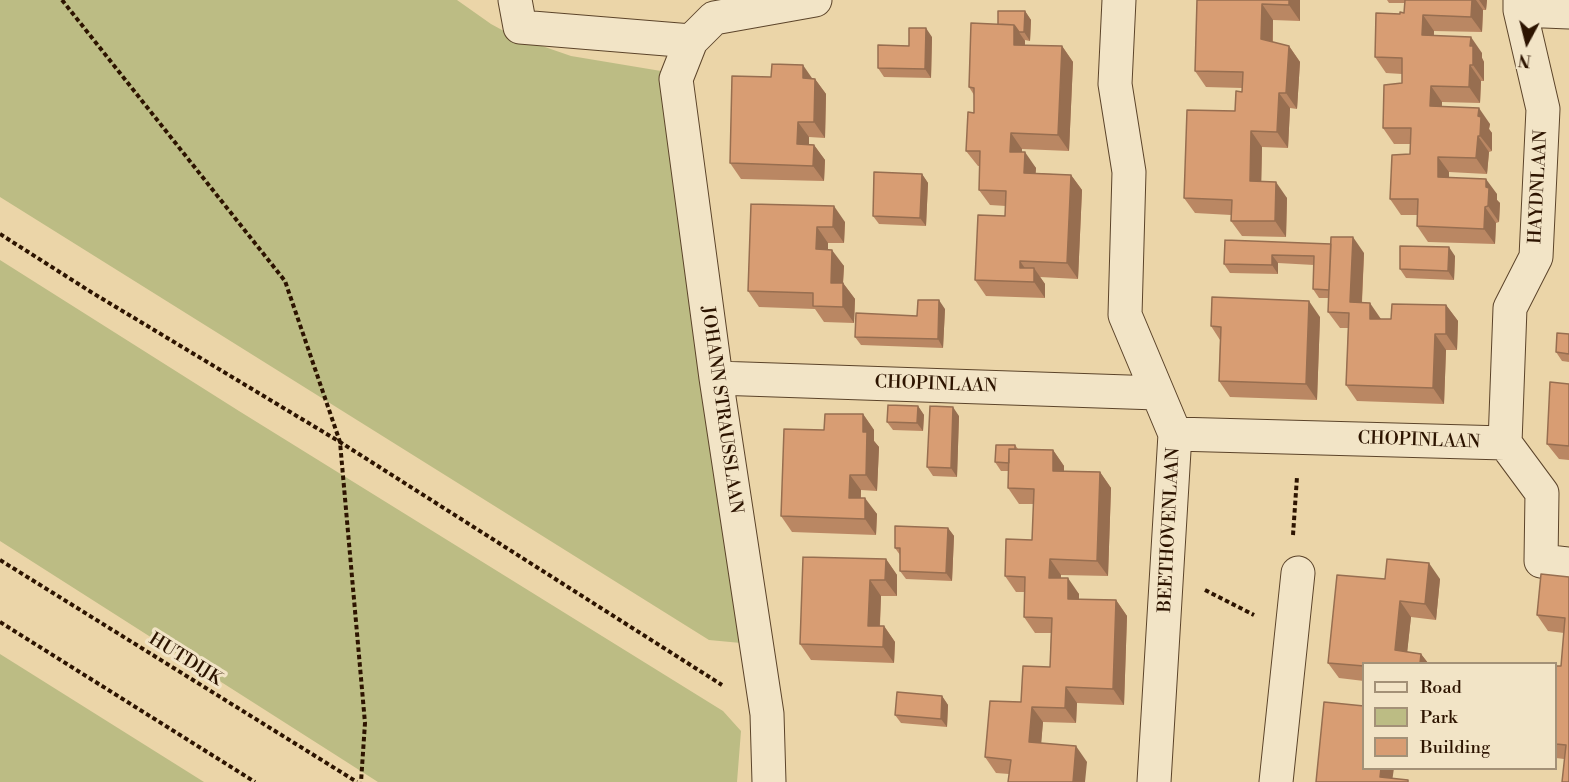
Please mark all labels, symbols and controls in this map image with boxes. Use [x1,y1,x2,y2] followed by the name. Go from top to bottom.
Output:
[1497,12,1557,72] north arrow
[1517,49,1532,71] text: N
[1525,129,1553,245] street label: HAYDNLAAN
[696,305,746,515] street label: JOHANN STRAUSSLAAN
[874,372,998,398] street label: CHOPINLAAN
[1357,428,1481,454] street label: CHOPINLAAN
[1155,447,1185,613] street label: BEETHOVENLAAN
[144,629,226,691] street label: HUTDIJK
[1362,662,1557,770] legend
[1420,676,1462,699] text: Road
[1420,706,1457,729] text: Park
[1420,736,1490,759] text: Building

